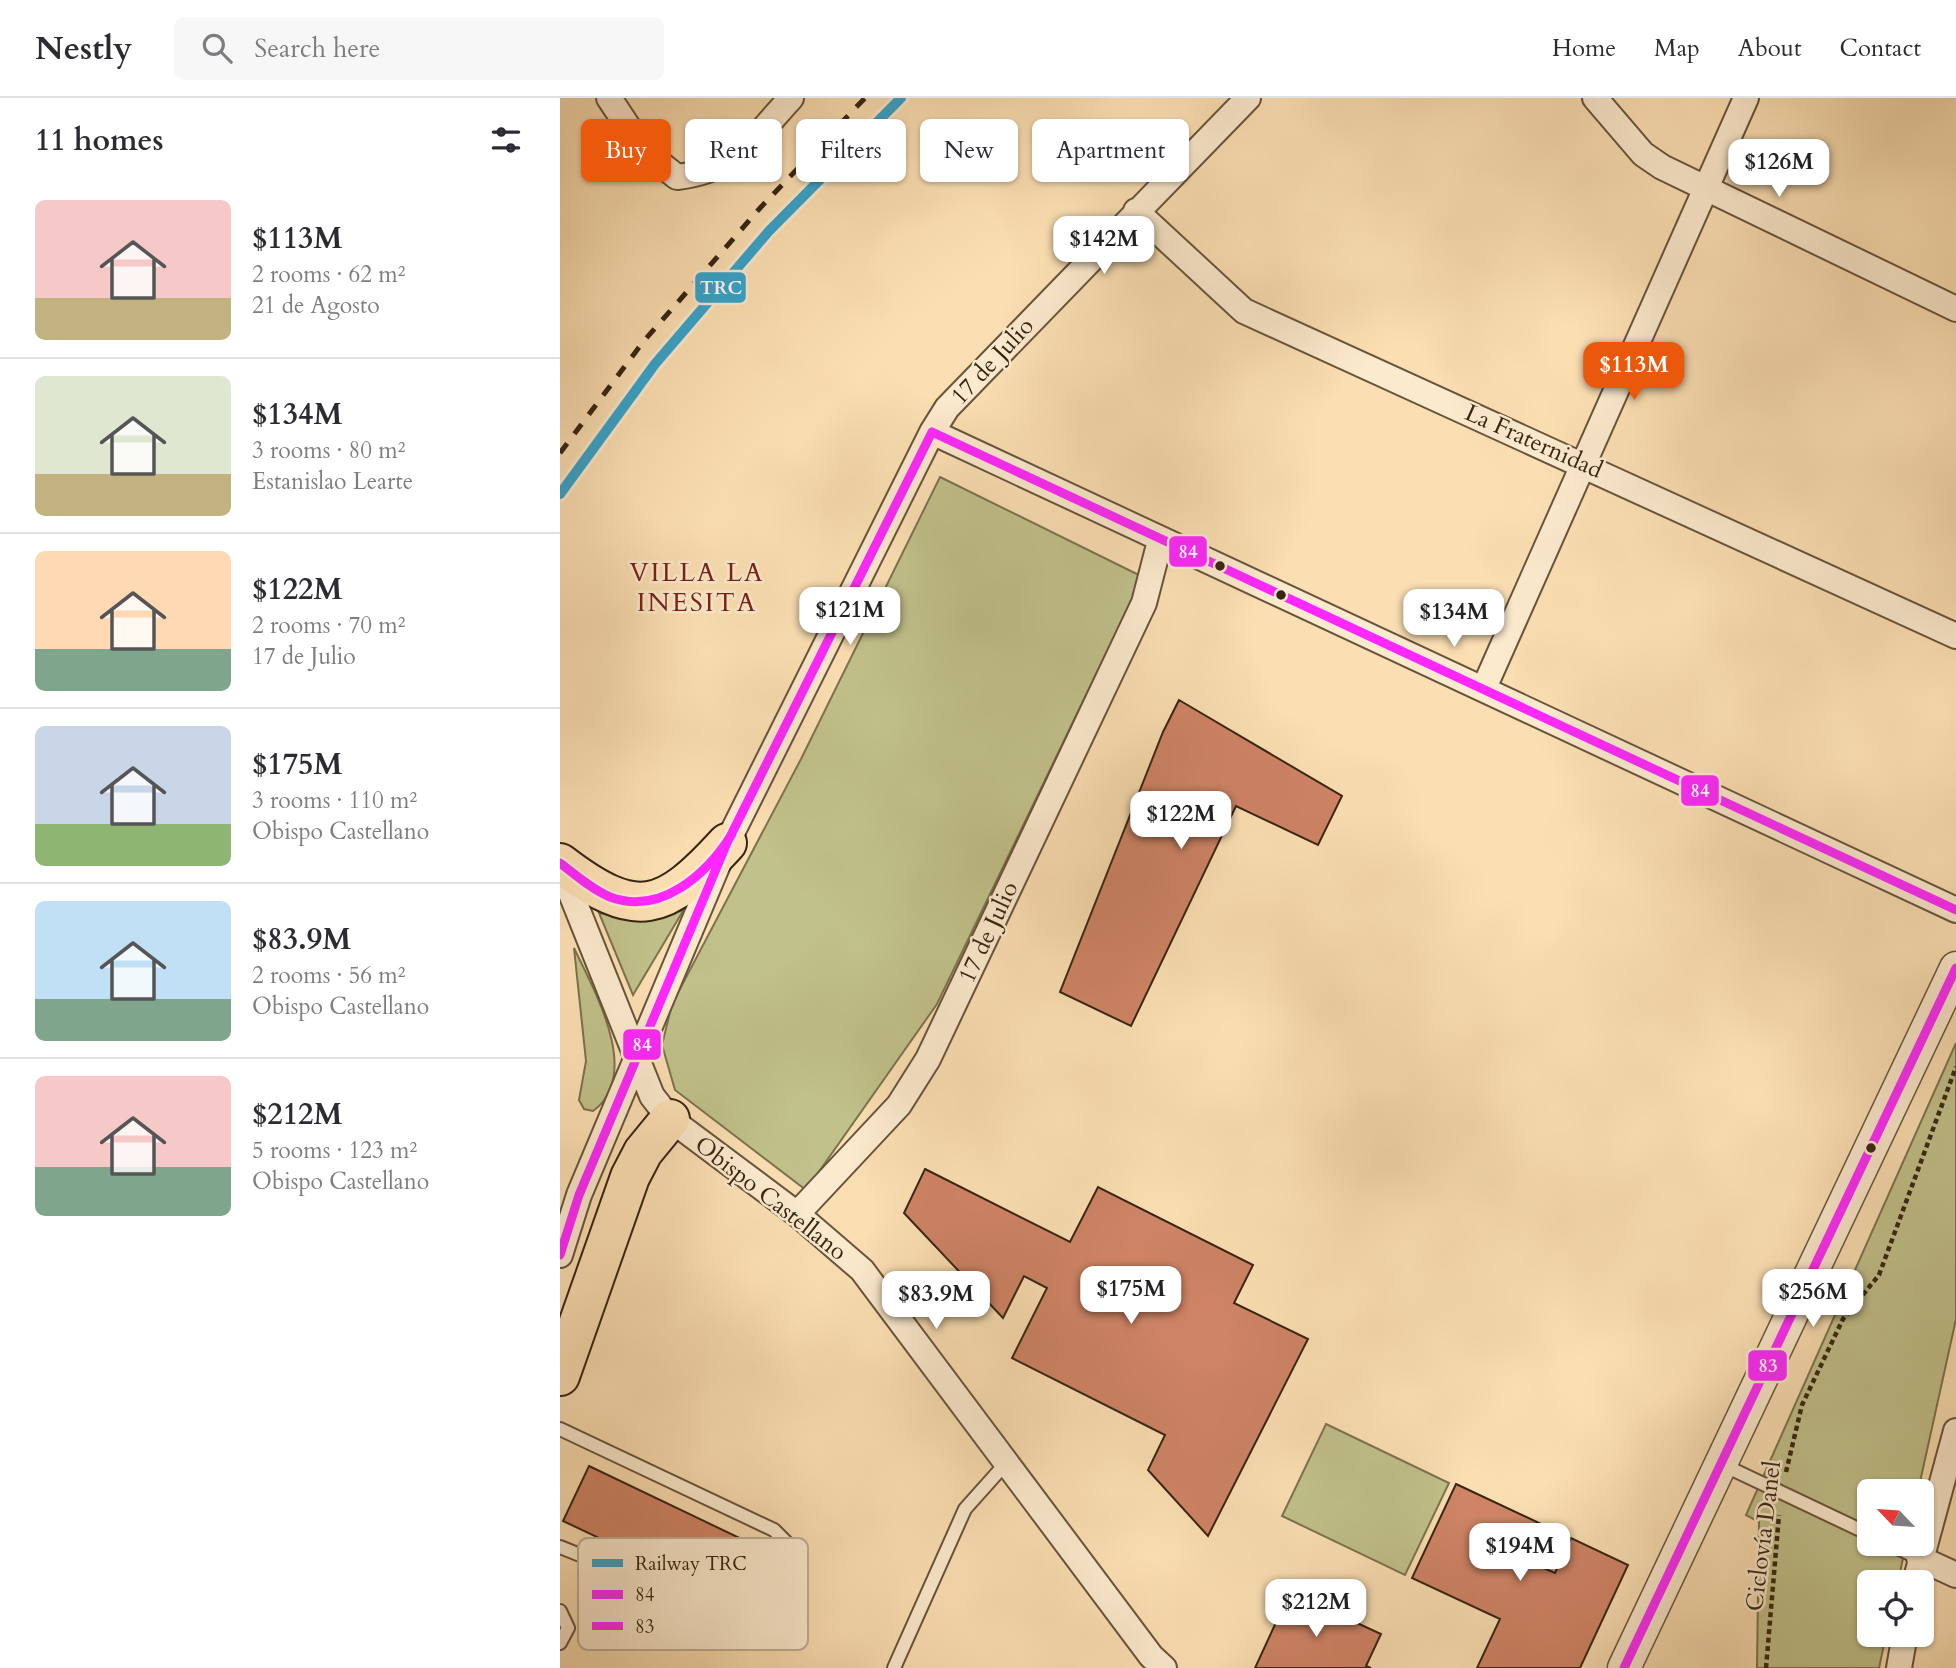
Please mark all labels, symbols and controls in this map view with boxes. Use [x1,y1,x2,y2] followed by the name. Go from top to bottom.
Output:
[174,17,664,80] search box
[35,26,132,71] text: Nestly
[198,29,236,67] icon: search
[254,31,380,66] text: Search here
[1552,32,1616,65] text: Home
[1654,32,1700,65] text: Map
[1738,32,1802,65] text: About
[1840,32,1921,65] text: Contact
[581,119,671,182] chip: Buy
[685,119,782,182] chip: Rent
[796,119,906,182] chip: Filters
[920,119,1018,182] chip: New
[1032,119,1189,182] chip: Apartment
[35,120,164,161] text: 11 homes
[487,121,525,159] icon: filters
[1730,140,1828,199] pin: $126M
[1744,146,1814,177] text: $126M
[1055,216,1153,276] pin: $142M
[252,218,343,259] text: $113M
[1069,223,1139,254] text: $142M
[91,228,175,312] icon: home
[252,259,405,290] text: 2 rooms · 62 m²
[694,271,747,304] line badge: TRC
[700,275,743,301] text: TRC
[252,290,380,321] text: 21 de Agosto
[943,310,1041,412] street label: 17 de Julio
[1585,342,1683,402] pin: $113M
[1599,349,1669,380] text: $113M
[252,394,343,435] text: $134M
[1460,396,1608,487] street label: La Fraternidad
[91,404,175,488] icon: home
[252,435,405,466] text: 3 rooms · 80 m²
[252,466,413,497] text: Estanislao Learte
[1168,535,1208,568] line badge: 84
[1178,539,1198,565] text: 84
[629,555,765,620] district label: VILLA LA INESITA
[1213,559,1227,573] unlabelled marker
[252,569,343,610] text: $122M
[91,579,175,663] icon: home
[801,588,899,647] pin: $121M
[1274,588,1288,602] unlabelled marker
[1405,589,1503,649] pin: $134M
[815,594,885,625] text: $121M
[1419,596,1489,627] text: $134M
[252,610,405,641] text: 2 rooms · 70 m²
[252,641,356,672] text: 17 de Julio
[252,744,343,785] text: $175M
[91,754,175,838] icon: home
[1680,774,1720,807] line badge: 84
[1690,778,1710,804] text: 84
[252,785,417,816] text: 3 rooms · 110 m²
[1132,792,1230,851] pin: $122M
[1146,798,1216,829] text: $122M
[252,816,429,847] text: Obispo Castellano
[951,876,1026,988] street label: 17 de Julio
[252,919,351,960] text: $83.9M
[91,929,175,1013] icon: home
[252,960,405,991] text: 2 rooms · 56 m²
[252,991,429,1022] text: Obispo Castellano
[622,1028,662,1061] line badge: 84
[632,1032,652,1058] text: 84
[252,1094,343,1135] text: $212M
[91,1104,175,1188] icon: home
[688,1128,854,1268] street label: Obispo Castellano
[252,1135,417,1166] text: 5 rooms · 123 m²
[1864,1141,1878,1155] unlabelled marker
[252,1166,429,1197] text: Obispo Castellano
[1082,1266,1180,1326] pin: $175M
[1764,1270,1862,1329] pin: $256M
[879,1272,993,1331] pin: $83.9M
[1096,1273,1166,1304] text: $175M
[1778,1276,1848,1307] text: $256M
[898,1278,974,1309] text: $83.9M
[1747,1349,1788,1382] line badge: 83
[1758,1353,1778,1379] text: 83
[1738,1459,1789,1613] street label: Ciclovía Danel
[1857,1479,1934,1556] north arrow
[1857,1479,1934,1647] map controls
[1471,1524,1569,1583] pin: $194M
[1485,1530,1555,1561] text: $194M
[578,1538,808,1650] legend
[635,1551,747,1577] text: Railway TRC
[1857,1570,1934,1647] button: locate
[1267,1580,1365,1639] pin: $212M
[635,1582,655,1608] text: 84
[1281,1586,1351,1617] text: $212M
[635,1614,654,1640] text: 83

